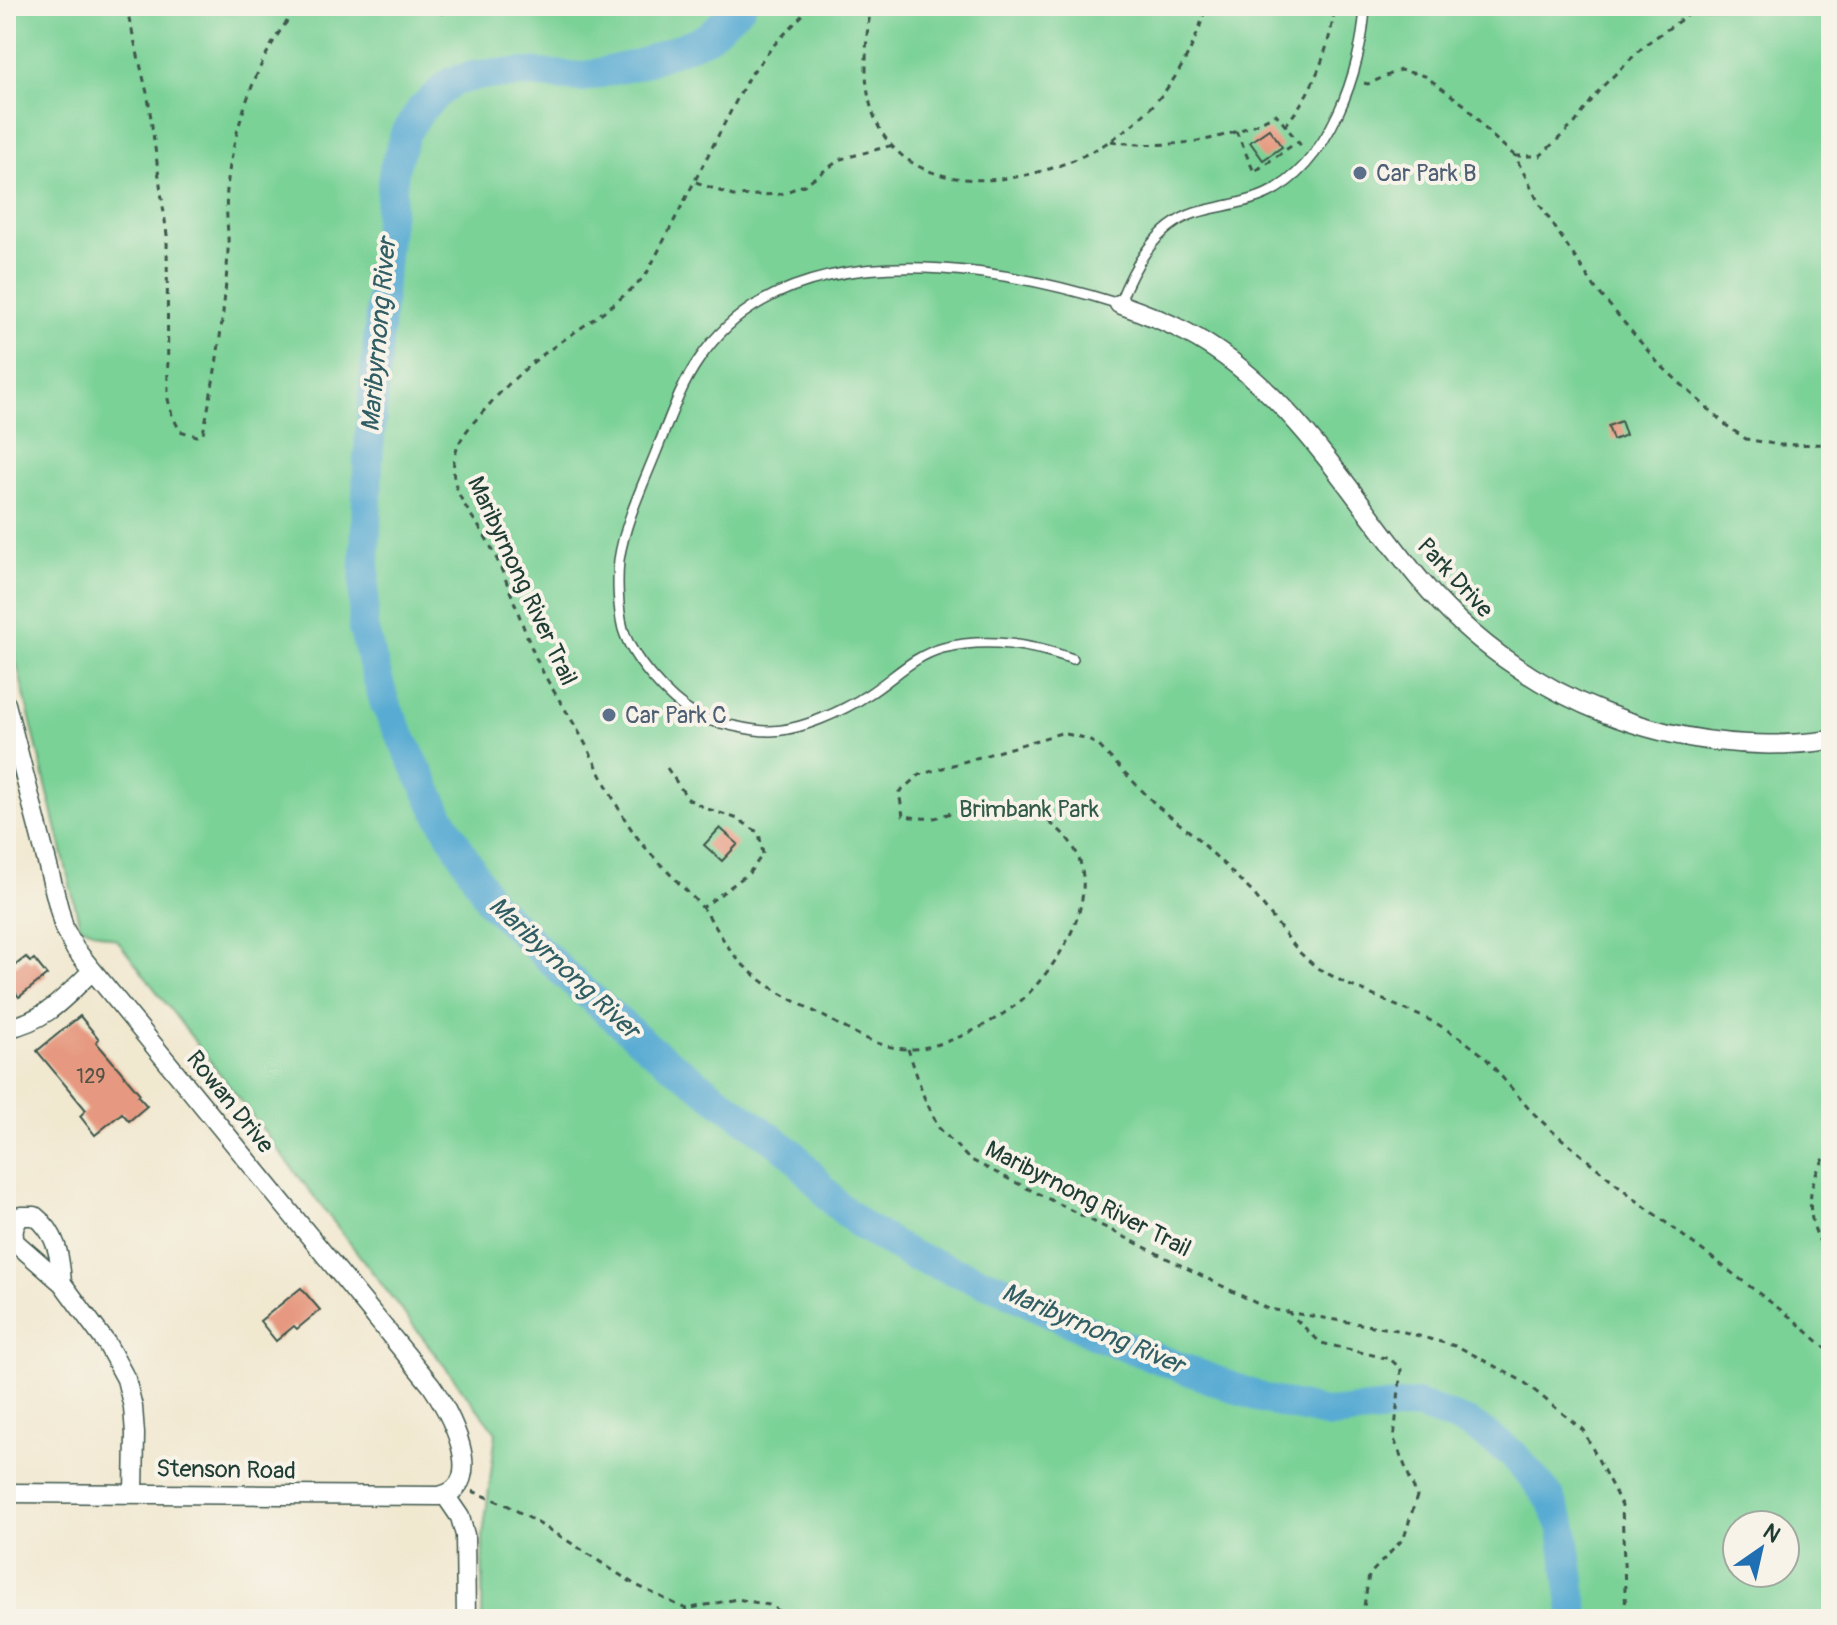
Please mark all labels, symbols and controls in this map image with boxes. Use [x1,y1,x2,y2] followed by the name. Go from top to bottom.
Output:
[1376,159,1477,188] place label: Car Park B
[1351,164,1369,182] marker: Car Park B
[355,233,404,433] water label: Maribyrnong River
[461,472,583,690] street label: Maribyrnong River Trail
[1411,532,1499,624] street label: Park Drive
[625,701,727,730] place label: Car Park C
[600,706,618,724] marker: Car Park C
[959,795,1099,824] park label: Brimbank Park
[482,890,649,1049] water label: Maribyrnong River
[180,1045,280,1159] street label: Rowan Drive
[76,1064,106,1089] house number: 129
[980,1135,1196,1263] street label: Maribyrnong River Trail
[997,1276,1192,1383] water label: Maribyrnong River
[156,1454,296,1486] street label: Stenson Road
[1721,1509,1801,1589] north arrow
[1758,1517,1786,1549] text: N

